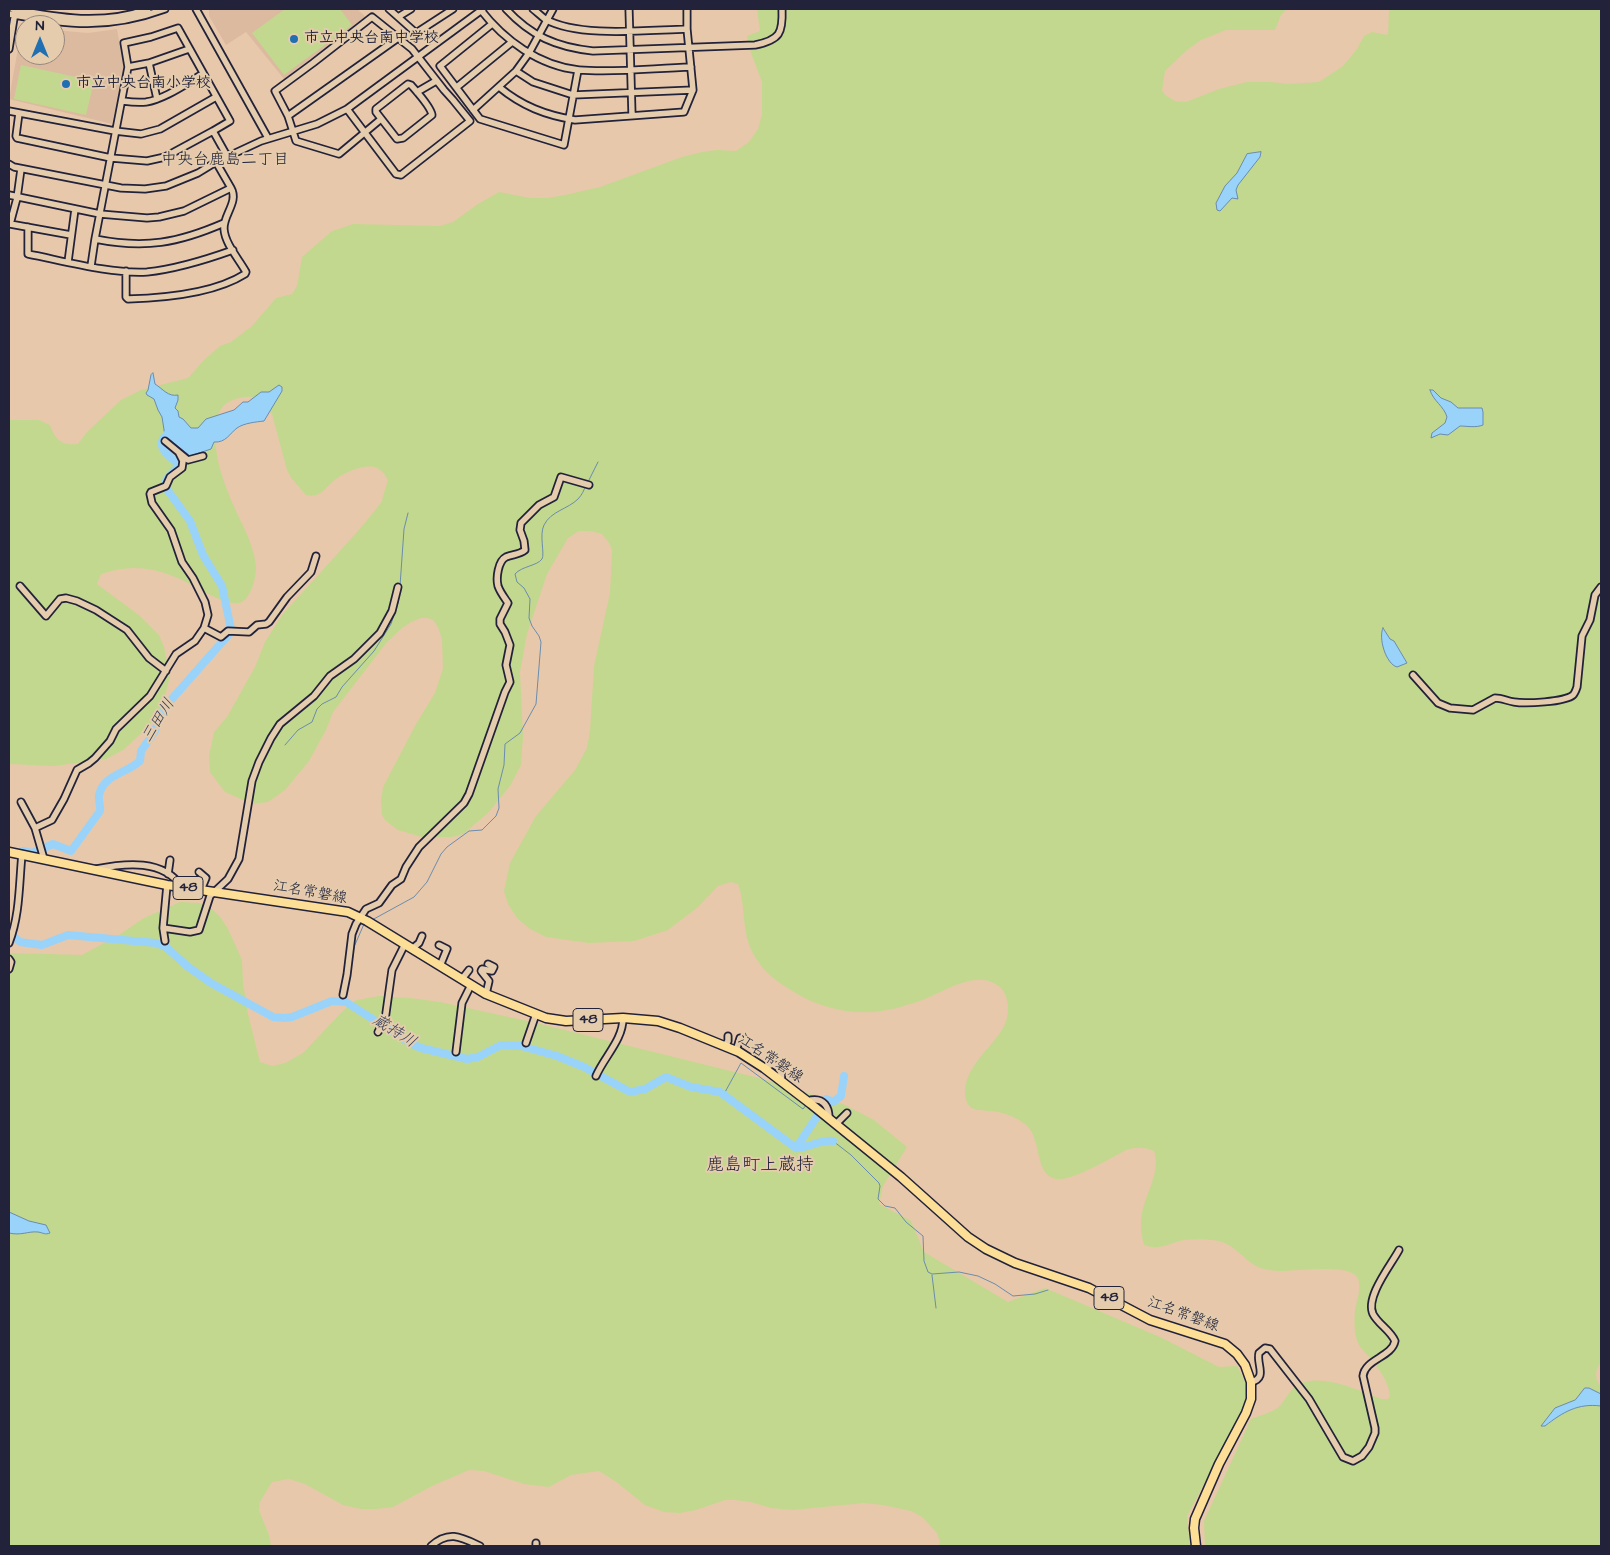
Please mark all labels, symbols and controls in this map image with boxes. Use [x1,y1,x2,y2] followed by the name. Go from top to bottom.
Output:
[15,15,65,65] north arrow
[36,16,44,36] text: N
[304,30,439,48] place label: 市立中央台南中学校
[288,33,300,45] marker: 市立中央台南中学校
[76,75,211,93] place label: 市立中央台南小学校
[60,78,72,90] marker: 市立中央台南小学校
[161,151,289,171] district label: 中央台鹿島二丁目
[138,696,180,746] water label: 三田川
[173,876,203,900] road number: 48
[272,878,348,908] street label: 江名常磐線
[573,1008,603,1032] road number: 48
[369,1011,419,1053] water label: 蔵持川
[734,1031,806,1087] street label: 江名常磐線
[706,1155,814,1177] district label: 鹿島町上蔵持
[1094,1286,1124,1310] road number: 48
[1145,1294,1221,1336] street label: 江名常磐線

